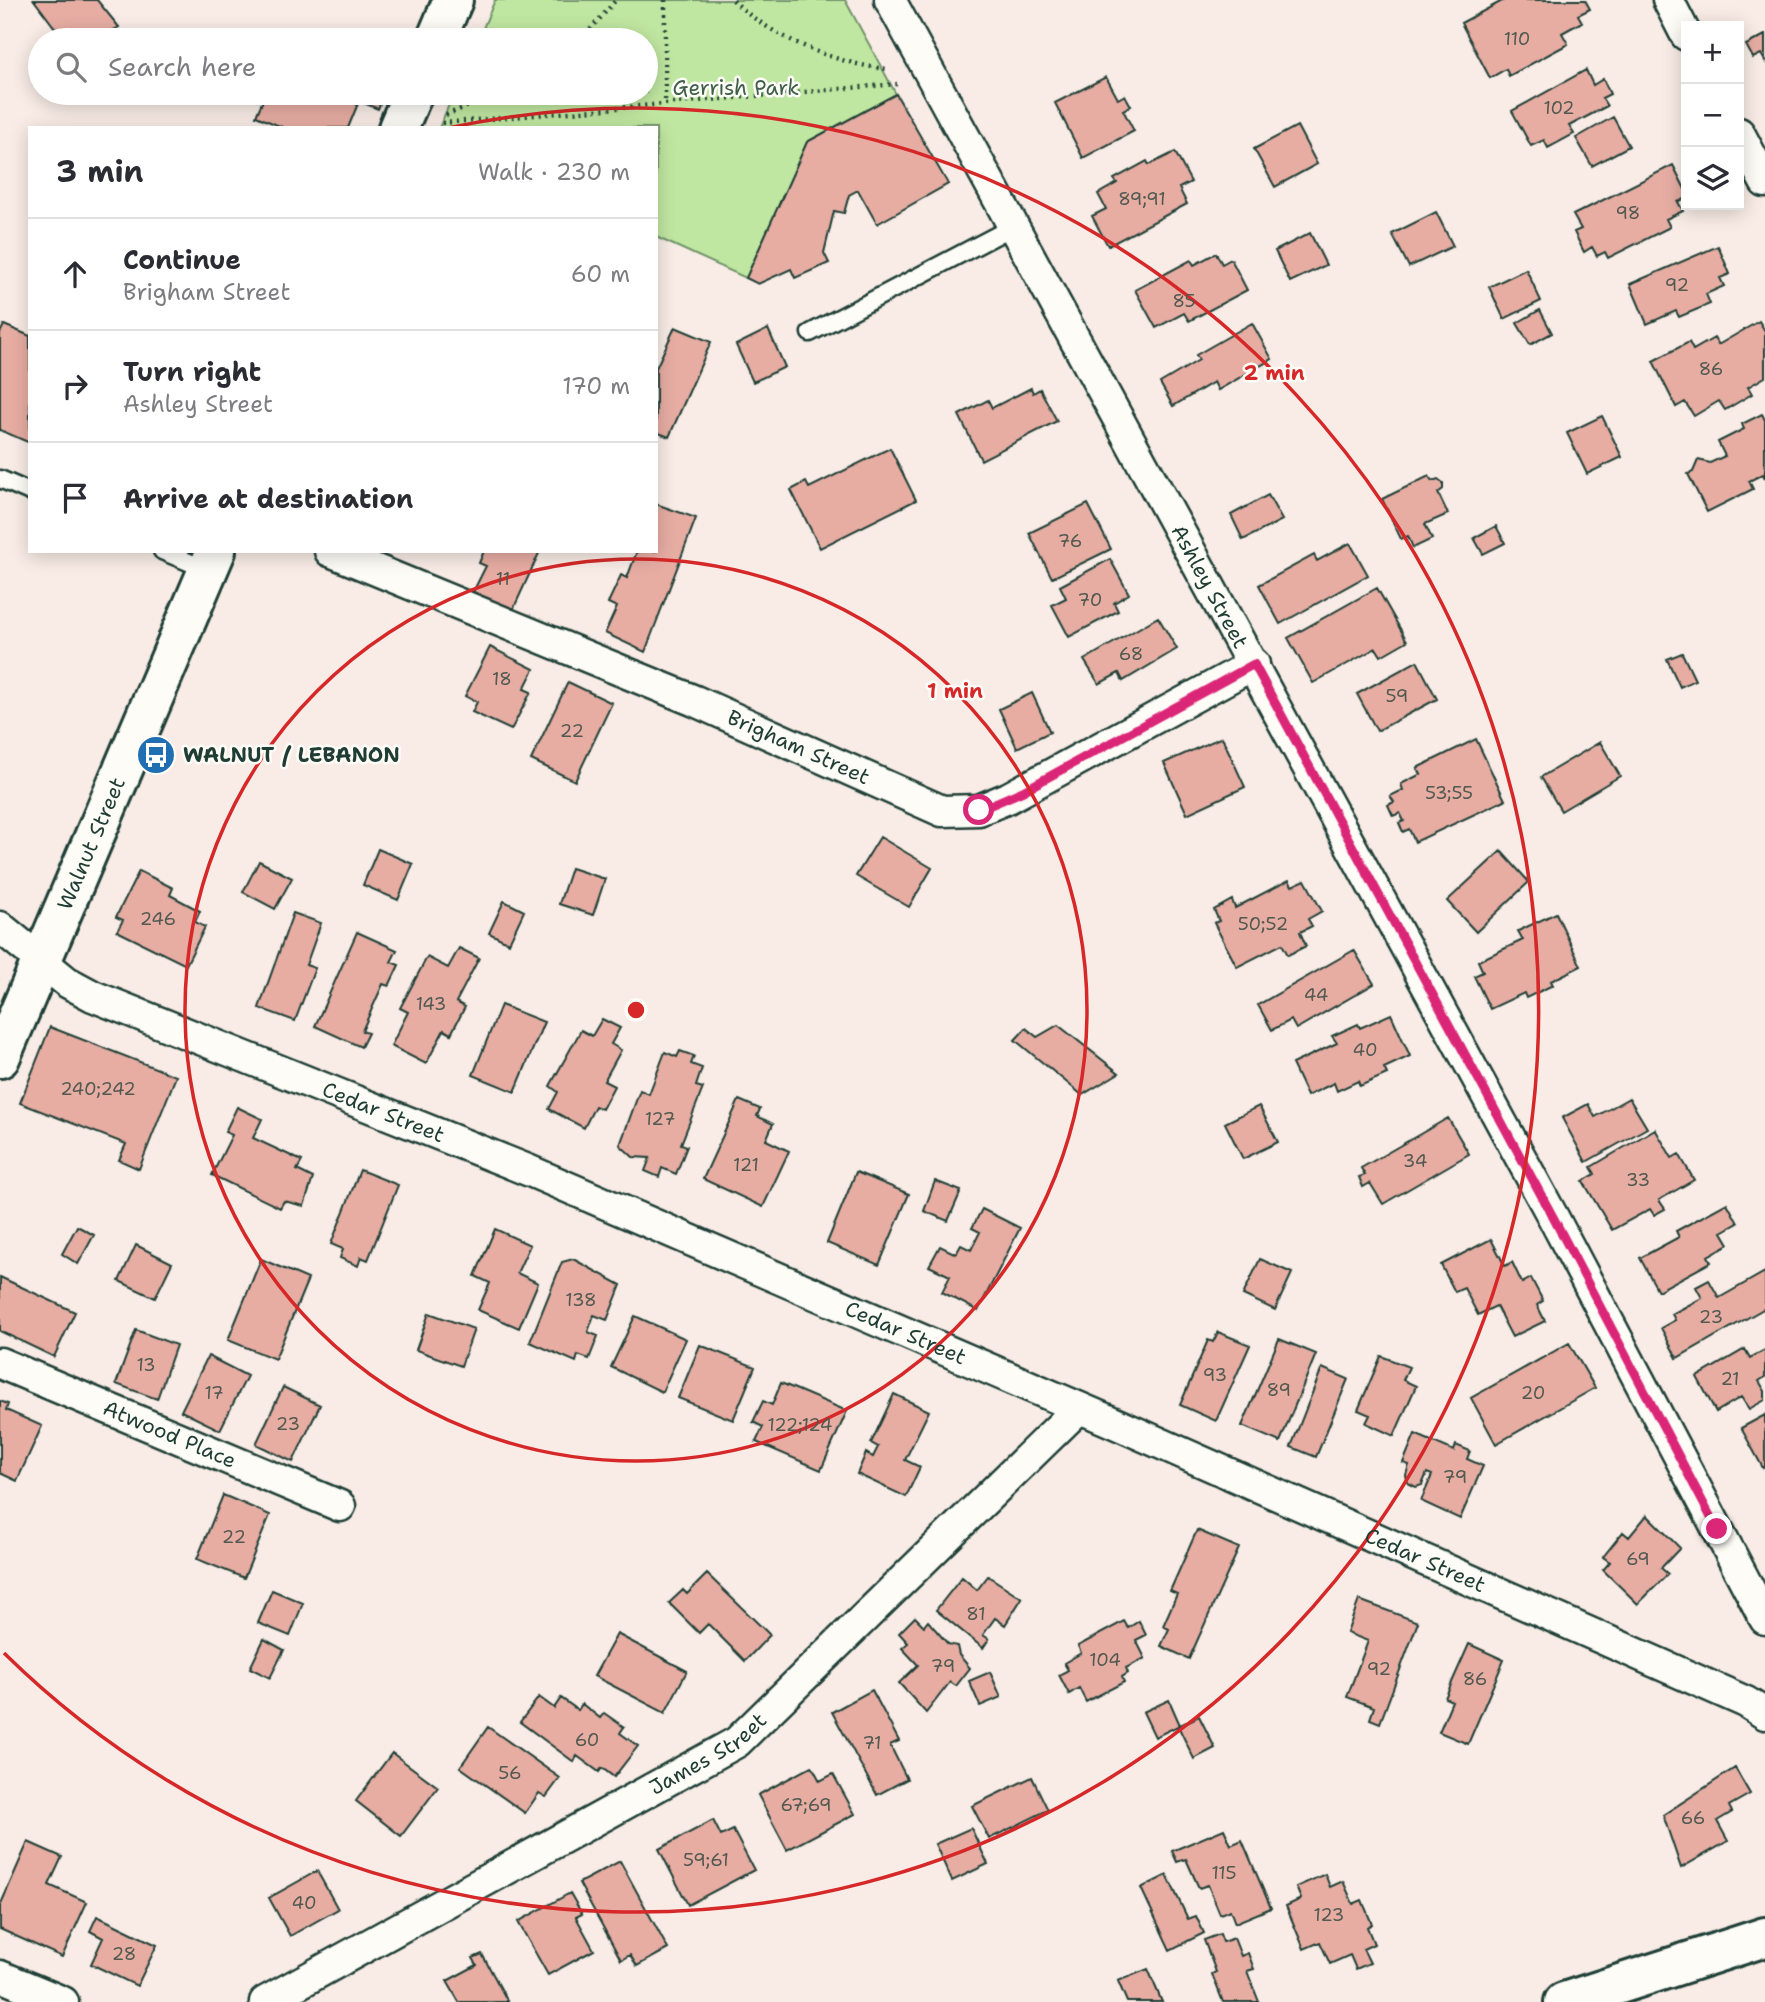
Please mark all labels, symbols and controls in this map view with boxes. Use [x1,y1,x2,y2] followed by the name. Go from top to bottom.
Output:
[1681,21,1744,210] map controls
[1681,21,1744,84] button: +
[1504,27,1530,51] house number: 110
[28,28,658,105] search box
[52,48,90,86] icon: search
[108,49,257,84] text: Search here
[673,74,799,102] park label: Gerrish Park
[1681,84,1744,147] button: −
[1543,96,1575,120] house number: 102
[1681,147,1744,210] button: layers
[56,151,143,192] text: 3 min
[478,157,630,187] text: Walk · 230 m
[1118,187,1166,211] house number: 89;91
[1616,201,1640,225] house number: 98
[123,242,241,277] text: Continue
[56,255,94,293] icon: ahead
[571,259,630,289] text: 60 m
[1665,273,1689,297] house number: 92
[123,277,290,307] text: Brigham Street
[1172,289,1196,313] house number: 85
[123,354,261,389] text: Turn right
[1699,357,1723,381] house number: 86
[1243,359,1305,387] text: 2 min
[56,367,94,405] icon: right
[562,371,630,401] text: 170 m
[123,389,273,419] text: Ashley Street
[56,479,94,517] icon: arrive
[123,481,413,516] text: Arrive at destination
[1164,520,1255,653] street label: Ashley Street
[1058,529,1082,553] house number: 76
[496,567,510,591] house number: 11
[1078,588,1102,612] house number: 70
[1119,642,1143,666] house number: 68
[492,667,512,691] house number: 18
[927,677,983,705] text: 1 min
[1386,684,1408,708] house number: 59
[723,703,874,791] street label: Brigham Street
[560,719,584,743] house number: 22
[135,734,177,776] bus stop icon: WALNUT / LEBANON
[183,741,400,769] place label: WALNUT / LEBANON
[51,773,132,914] street label: Walnut Street
[1425,781,1473,805] house number: 53;55
[963,794,994,825] route start
[140,907,176,931] house number: 246
[1238,912,1288,936] house number: 50;52
[1304,983,1328,1007] house number: 44
[416,992,446,1016] house number: 143
[624,998,648,1022] centre of rings
[1352,1038,1378,1062] house number: 40
[318,1075,449,1149] street label: Cedar Street
[60,1077,136,1101] house number: 240;242
[645,1107,675,1131] house number: 127
[1403,1149,1427,1173] house number: 34
[733,1153,759,1177] house number: 121
[1626,1168,1650,1192] house number: 33
[565,1288,597,1312] house number: 138
[841,1294,970,1371] street label: Cedar Street
[1699,1305,1723,1329] house number: 23
[136,1353,156,1377] house number: 13
[1203,1363,1227,1387] house number: 93
[1720,1367,1740,1391] house number: 21
[1267,1378,1291,1402] house number: 89
[204,1381,224,1405] house number: 17
[1521,1381,1545,1405] house number: 20
[99,1394,240,1475] street label: Atwood Place
[276,1412,300,1436] house number: 23
[768,1413,832,1437] house number: 122;124
[1443,1465,1467,1489] house number: 79
[1701,1513,1732,1544] route end
[1360,1521,1490,1599] street label: Cedar Street
[222,1525,246,1549] house number: 22
[1626,1547,1650,1571] house number: 69
[966,1602,986,1626] house number: 81
[1089,1648,1121,1672] house number: 104
[931,1654,955,1678] house number: 79
[1367,1657,1391,1681] house number: 92
[1463,1667,1487,1691] house number: 86
[644,1707,773,1802] street label: James Street
[575,1728,599,1752] house number: 60
[862,1731,882,1755] house number: 71
[498,1761,522,1785] house number: 56
[781,1793,831,1817] house number: 67;69
[1681,1806,1705,1830] house number: 66
[683,1848,729,1872] house number: 59;61
[1211,1861,1237,1885] house number: 115
[291,1891,317,1915] house number: 40
[1314,1903,1344,1927] house number: 123
[112,1942,136,1966] house number: 28

